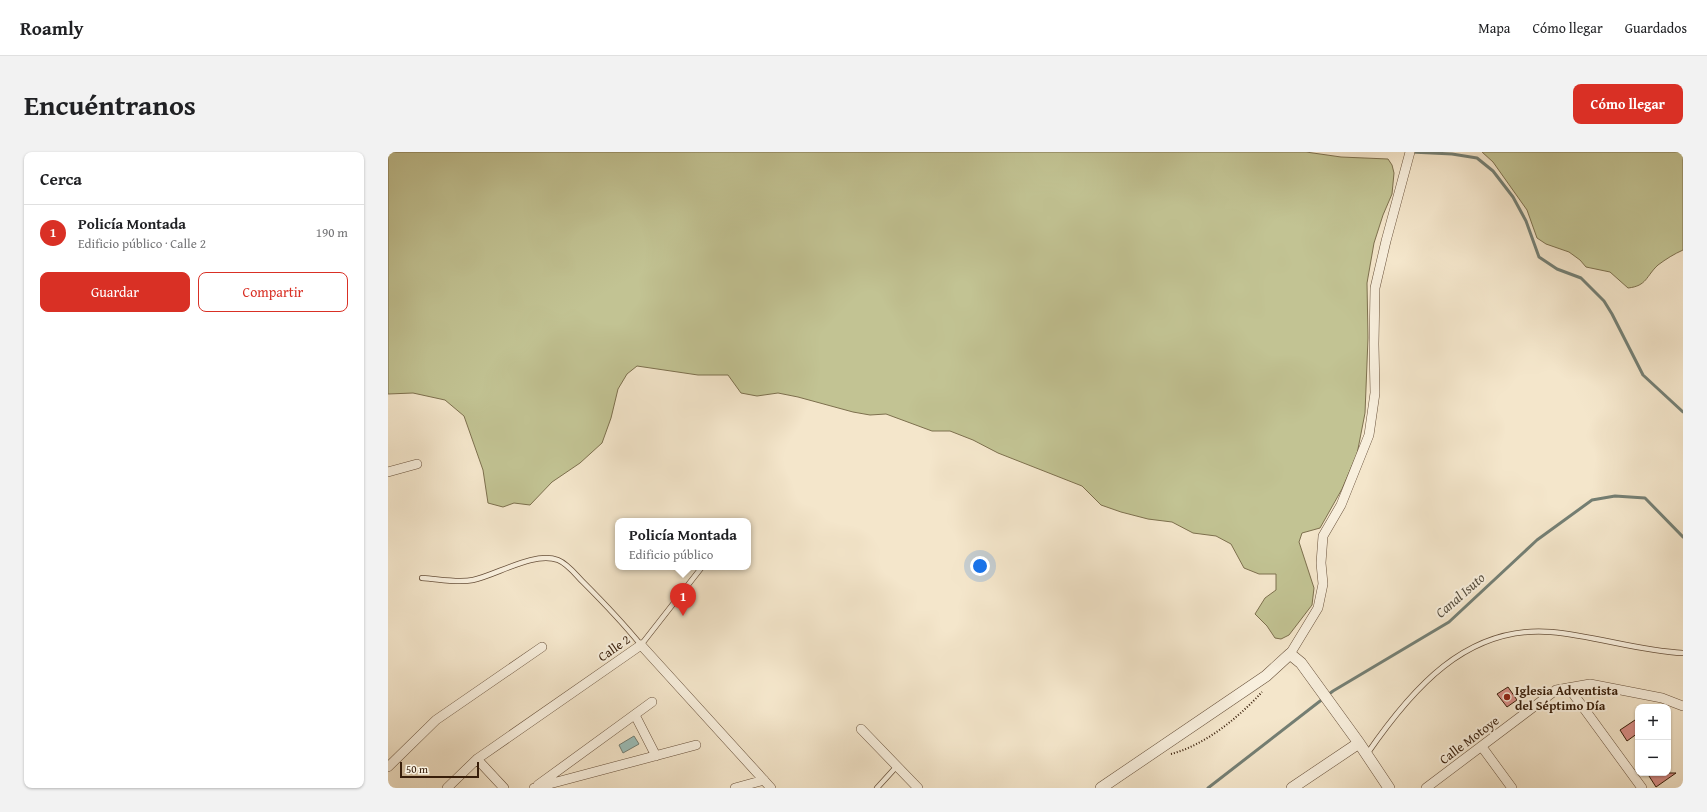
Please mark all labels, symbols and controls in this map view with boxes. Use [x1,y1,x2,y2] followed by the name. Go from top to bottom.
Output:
[20,14,84,42] text: Roamly
[1478,18,1510,38] text: Mapa
[1532,18,1603,38] text: Cómo llegar
[1625,18,1687,38] text: Guardados
[24,84,196,125] text: Encuéntranos
[1573,84,1683,124] button: Cómo llegar
[40,166,82,191] text: Cerca
[78,213,186,234] text: Policía Montada
[50,223,56,242] text: 1
[316,223,348,242] text: 190 m
[78,234,206,253] text: Edificio público · Calle 2
[40,272,190,312] button: Guardar
[198,272,348,312] button: Compartir
[615,518,751,570] popup
[629,524,737,545] text: Policía Montada
[629,545,713,564] text: Edificio público
[970,556,990,576] your location
[1431,568,1489,622] water label: Canal Isuto
[670,583,696,616] pin: 1
[594,630,634,666] street label: Calle 2
[1515,681,1618,715] place label: Iglesia Adventista del Séptimo Día
[1502,692,1512,702] marker: Iglesia Adventista del Séptimo Día
[1635,704,1671,776] map controls
[1635,704,1671,740] button: +
[1435,711,1503,769] street label: Calle Motoye
[1635,740,1671,776] button: −
[400,760,479,779] scale bar
[406,761,428,777] text: 50 m

